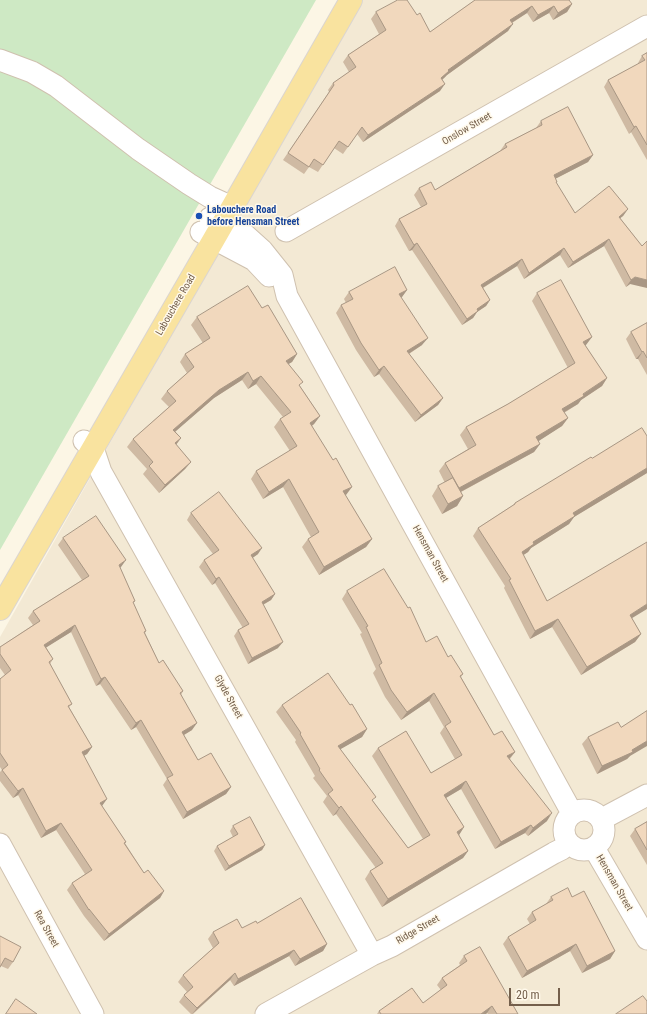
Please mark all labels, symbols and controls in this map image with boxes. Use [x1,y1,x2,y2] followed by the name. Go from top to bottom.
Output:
[440,110,494,148] street label: Onslow Street
[207,204,299,228] place label: Labouchere Road before Hensman Street
[194,211,204,221] marker: Labouchere Road before Hensman Street
[154,272,198,338] street label: Labouchere Road
[409,523,451,585] street label: Hensman Street
[211,673,245,721] street label: Glyde Street
[593,853,635,913] street label: Hensman Street
[31,908,61,950] street label: Rea Street
[394,913,442,947] street label: Ridge Street
[511,980,562,1006] scale bar
[516,988,540,1002] text: 20 m

